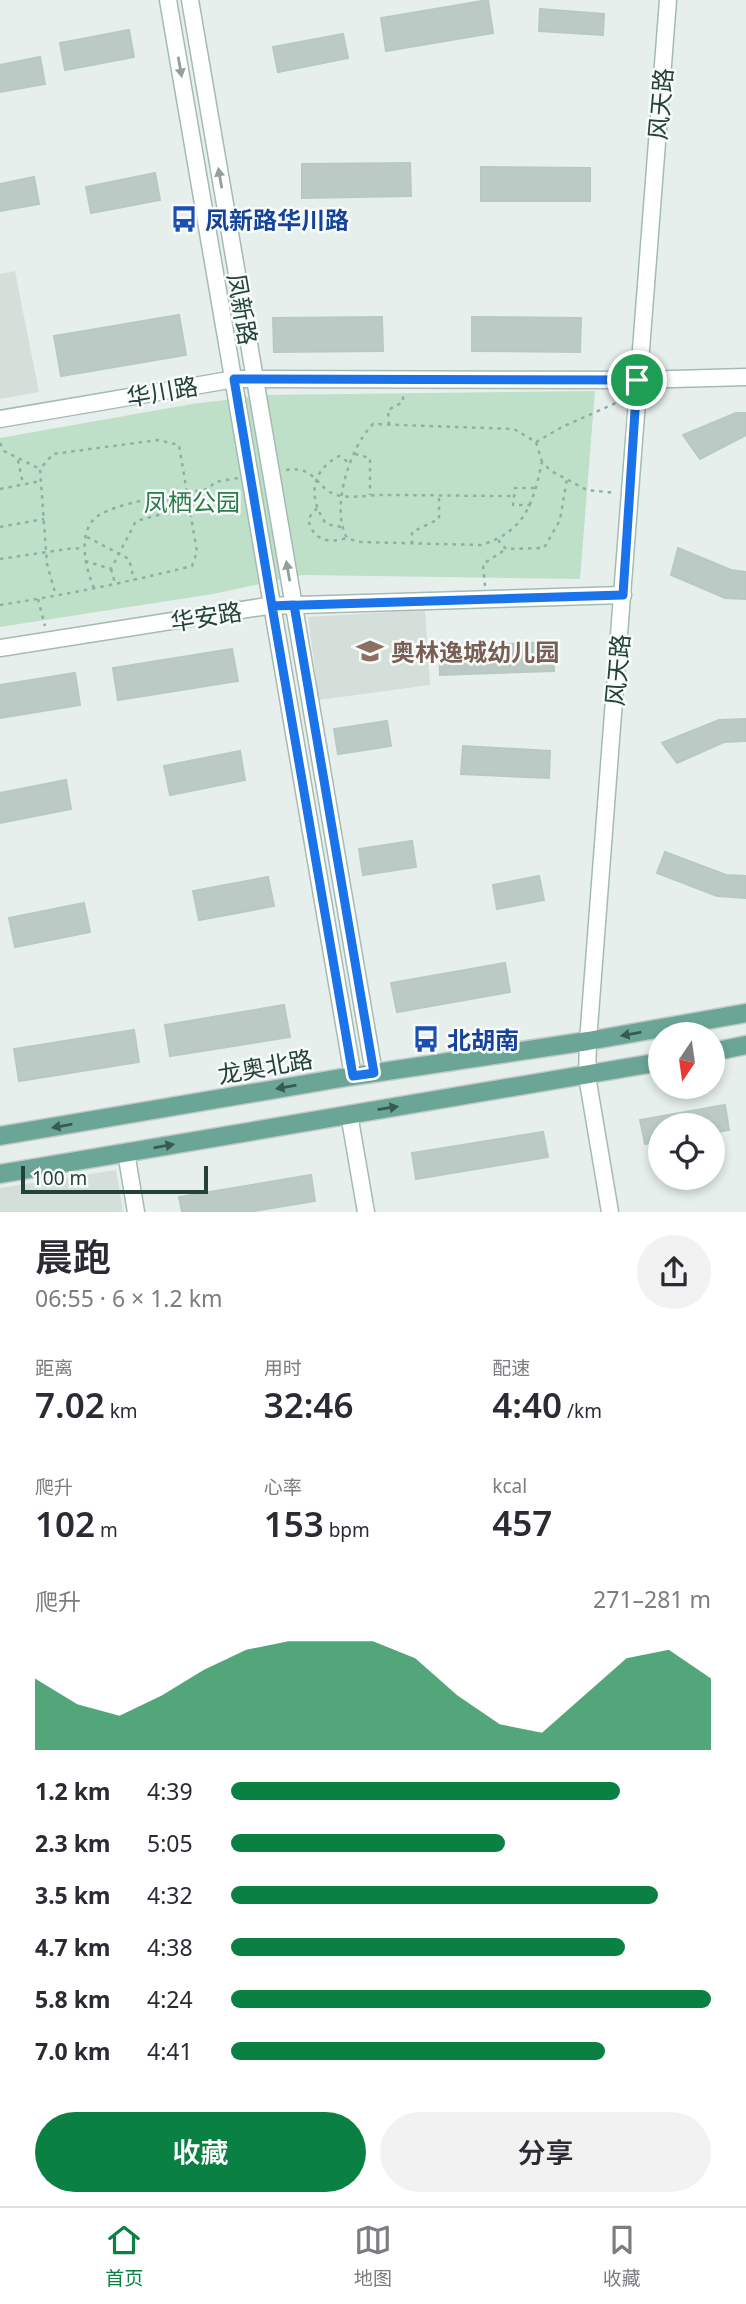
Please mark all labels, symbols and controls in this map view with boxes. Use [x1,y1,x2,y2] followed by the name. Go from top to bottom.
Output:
[175,56,186,78] one-way arrow
[640,67,680,141] street label: 风天路
[214,167,225,189] one-way arrow
[205,203,349,236] place label: 凤新路华川路
[169,204,199,234] bus stop icon: 凤新路华川路
[220,271,266,347] street label: 凤新路
[607,350,667,410] pin
[618,361,656,399] icon: arrive
[124,368,200,414] street label: 华川路
[144,485,240,518] park label: 凤栖公园
[282,560,293,582] one-way arrow
[168,594,244,638] street label: 华安路
[597,633,637,707] street label: 风天路
[391,635,559,668] place label: 奥林逸城幼儿园
[355,636,385,666] school or university icon: 奥林逸城幼儿园
[648,1022,724,1099] north arrow
[648,1022,725,1190] map controls
[447,1023,519,1056] place label: 北胡南
[411,1024,441,1054] bus stop icon: 北胡南
[620,1029,642,1040] one-way arrow
[215,1041,315,1091] street label: 龙奥北路
[275,1082,297,1093] one-way arrow
[377,1102,399,1113] one-way arrow
[648,1113,725,1190] button: locate
[51,1120,73,1131] one-way arrow
[153,1140,175,1151] one-way arrow
[21,1163,208,1195] scale bar
[32,1165,87,1191] text: 100 m
[35,1230,111,1282] text: 晨跑
[637,1235,711,1309] button: share
[35,1282,222,1314] text: 06:55 · 6 × 1.2 km
[35,1355,73,1381] text: 距离
[264,1355,302,1381] text: 用时
[492,1355,530,1381] text: 配速
[35,1381,105,1428] text: 7.02
[264,1381,353,1428] text: 32:46
[492,1381,562,1428] text: 4:40
[105,1398,138,1424] text: km
[562,1398,602,1424] text: /km
[492,1473,527,1499] text: kcal
[35,1474,73,1500] text: 爬升
[264,1474,302,1500] text: 心率
[492,1499,552,1546] text: 457
[35,1500,95,1547] text: 102
[264,1500,324,1547] text: 153
[95,1517,118,1543] text: m
[324,1517,370,1543] text: bpm
[593,1583,711,1615] text: 271–281 m
[35,1585,81,1617] text: 爬升
[35,1775,110,1807] text: 1.2 km
[147,1775,193,1807] text: 4:39
[35,1827,110,1859] text: 2.3 km
[147,1827,193,1859] text: 5:05
[35,1879,110,1911] text: 3.5 km
[147,1879,193,1911] text: 4:32
[35,1931,110,1963] text: 4.7 km
[147,1931,193,1963] text: 4:38
[35,1983,110,2015] text: 5.8 km
[147,1983,193,2015] text: 4:24
[35,2035,110,2067] text: 7.0 km
[147,2035,193,2067] text: 4:41
[35,2112,366,2192] button: 收藏
[380,2112,711,2192] button: 分享
[105,2221,143,2291] tab: 首页
[354,2221,392,2291] tab: 地图
[603,2221,641,2291] tab: 收藏

